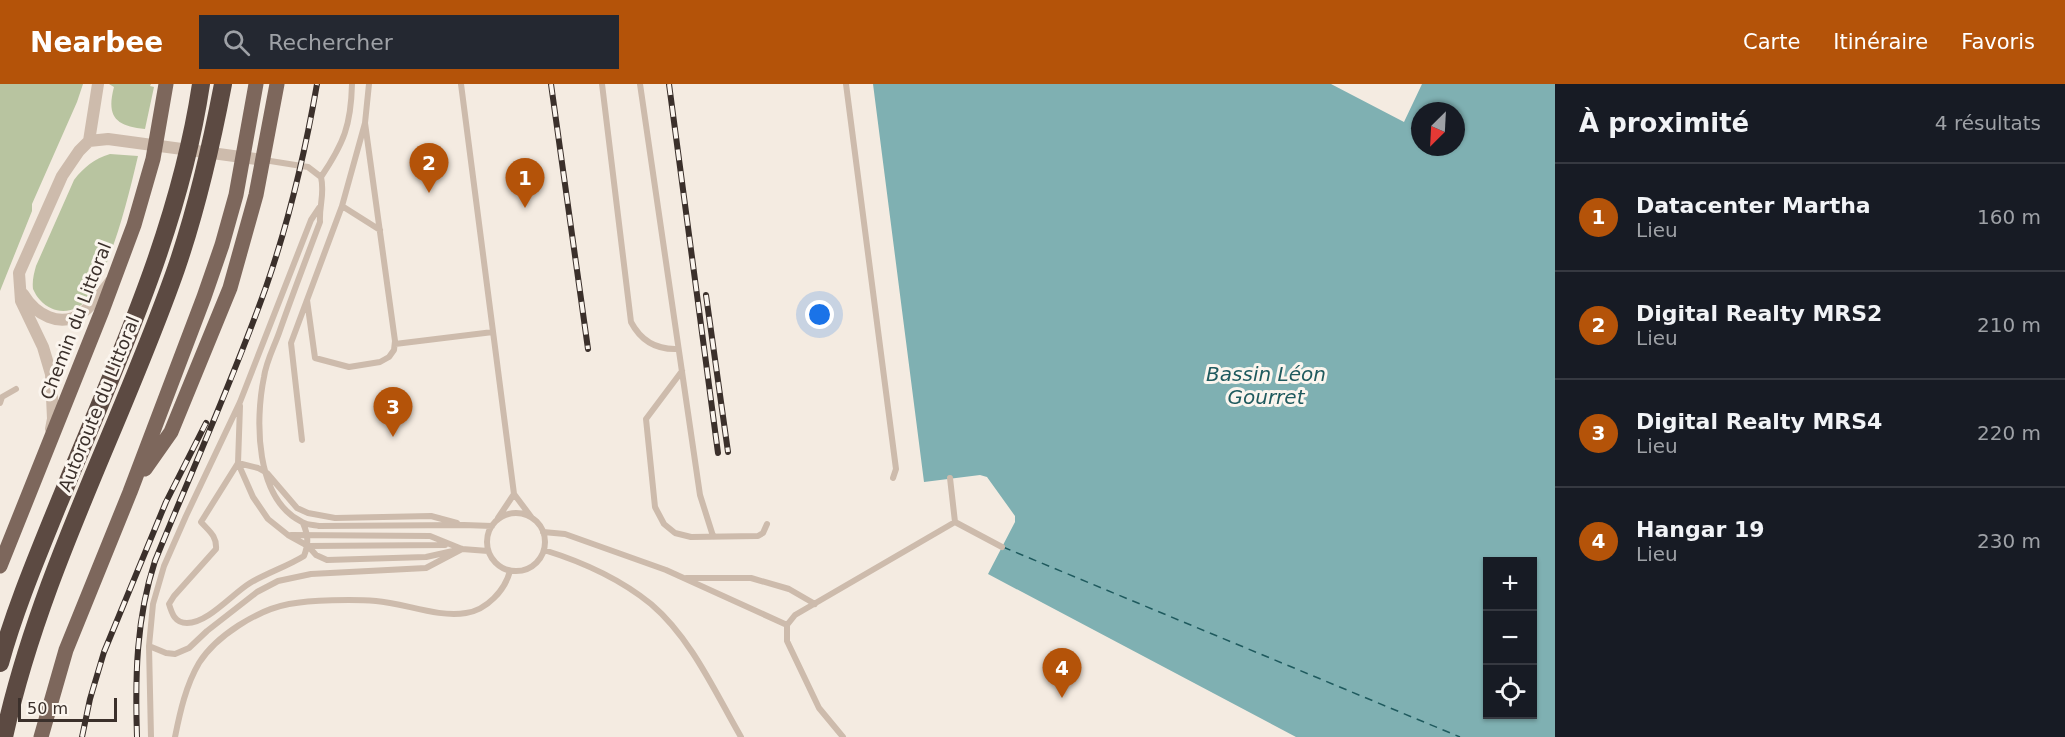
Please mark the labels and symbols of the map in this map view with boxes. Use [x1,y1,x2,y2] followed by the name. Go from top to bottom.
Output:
[1411,102,1465,156] north arrow
[410,144,448,193] pin: 2
[506,158,544,208] pin: 1
[36,239,115,402] street label: Chemin du Littoral
[805,300,834,329] your location
[54,313,143,495] street label: Autoroute du Littoral
[1206,362,1326,409] water label: Bassin Léon Gourret
[374,388,412,437] pin: 3
[1042,648,1082,698] pin: 4
[18,695,117,722] scale bar

